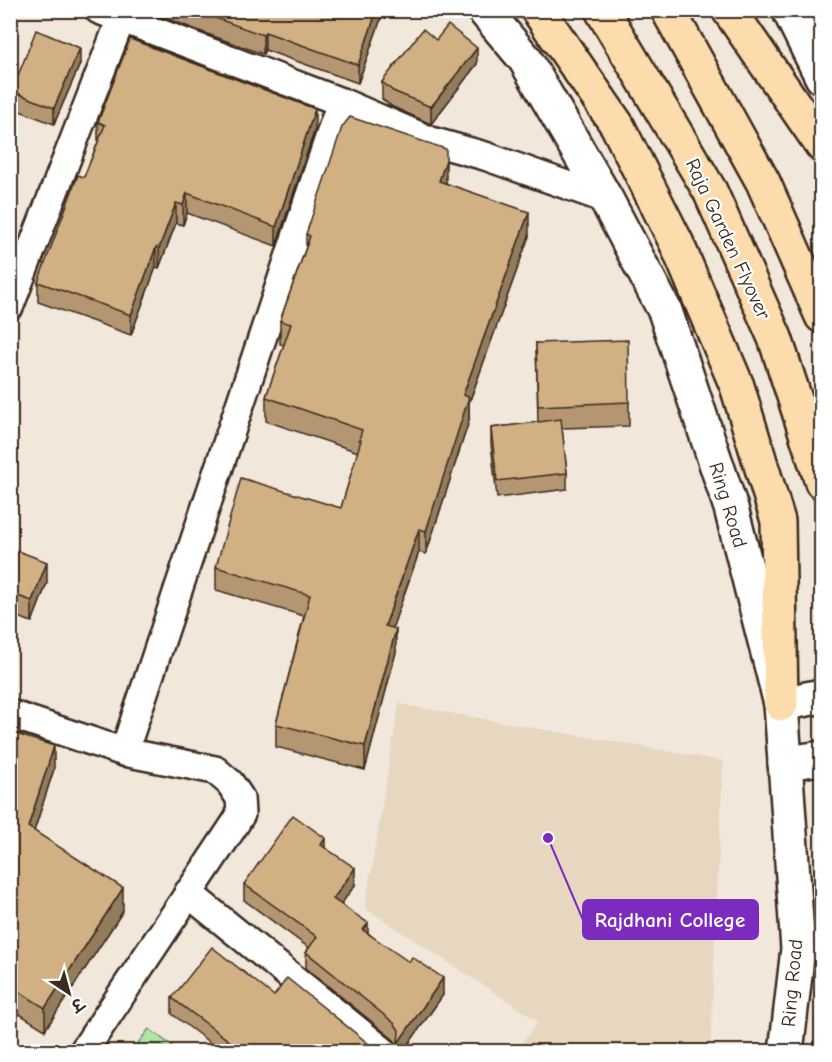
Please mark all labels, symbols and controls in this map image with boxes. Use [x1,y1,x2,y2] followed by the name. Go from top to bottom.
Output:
[681,155,775,323] street label: Raja Garden Flyover
[704,460,752,550] street label: Ring Road
[583,900,758,939] callout: Rajdhani College
[595,908,745,932] text: Rajdhani College
[777,938,807,1028] street label: Ring Road
[39,963,99,1023] north arrow
[67,993,88,1016] text: उ

